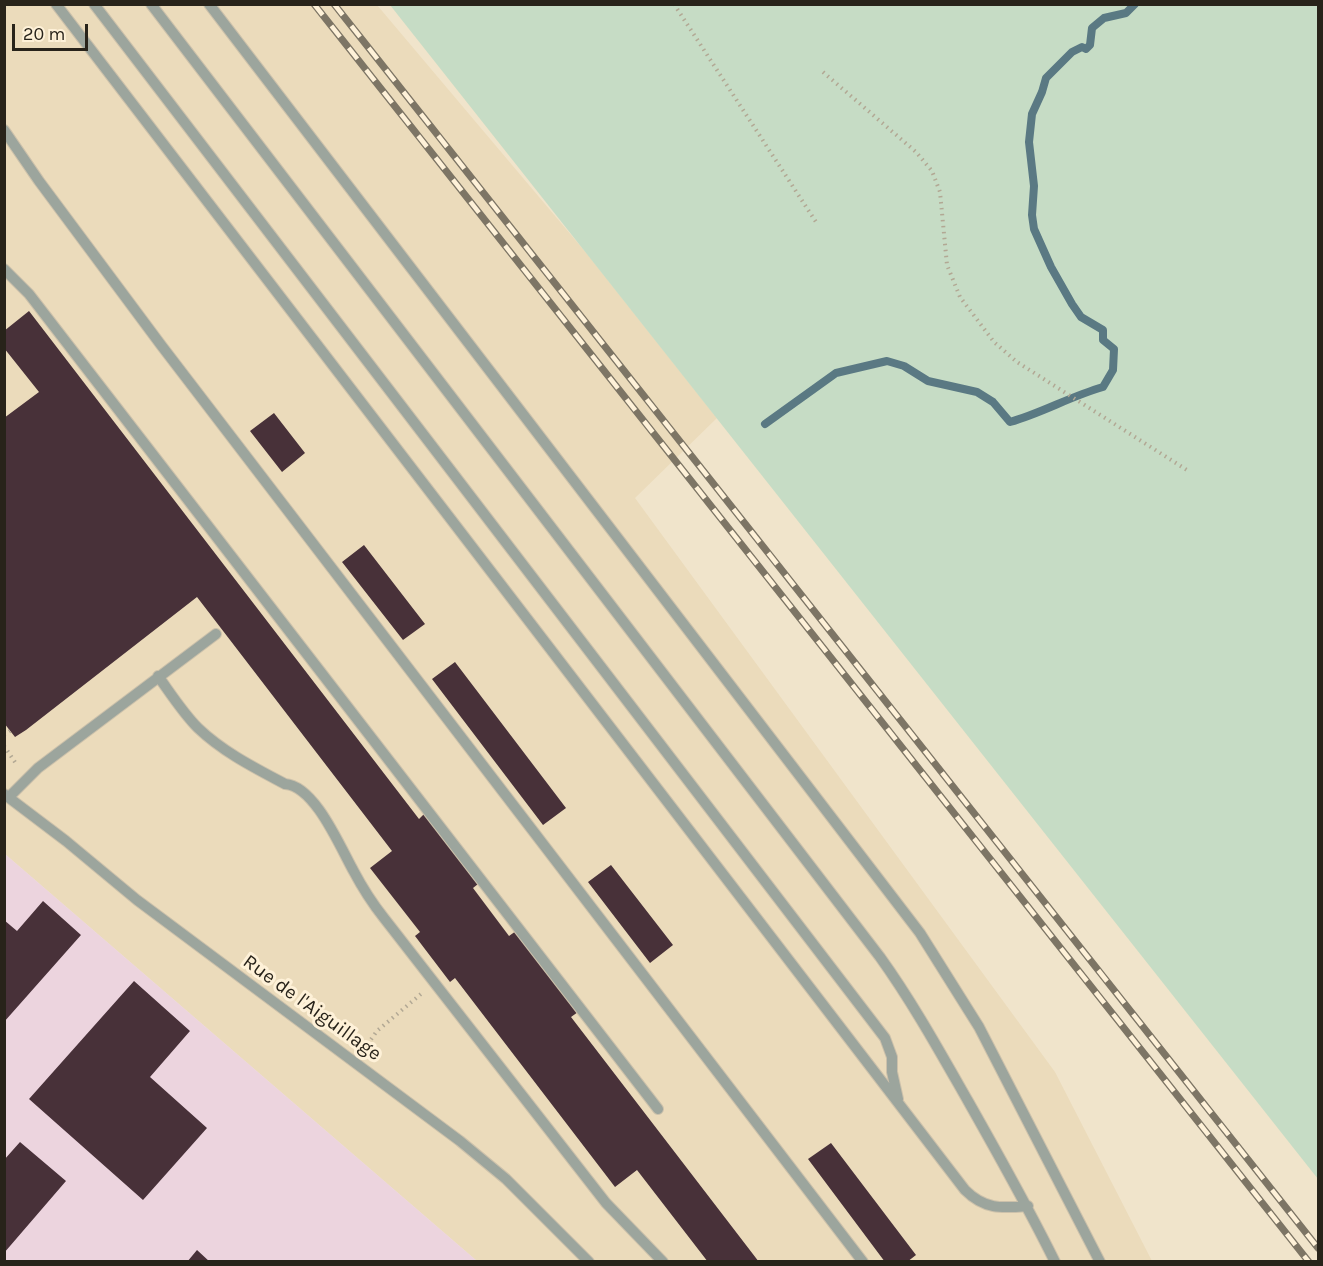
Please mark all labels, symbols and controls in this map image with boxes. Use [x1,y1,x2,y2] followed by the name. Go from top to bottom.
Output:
[15,12,92,50] scale bar
[23,23,65,45] text: 20 m
[238,950,386,1066] street label: Rue de l'Aiguillage

